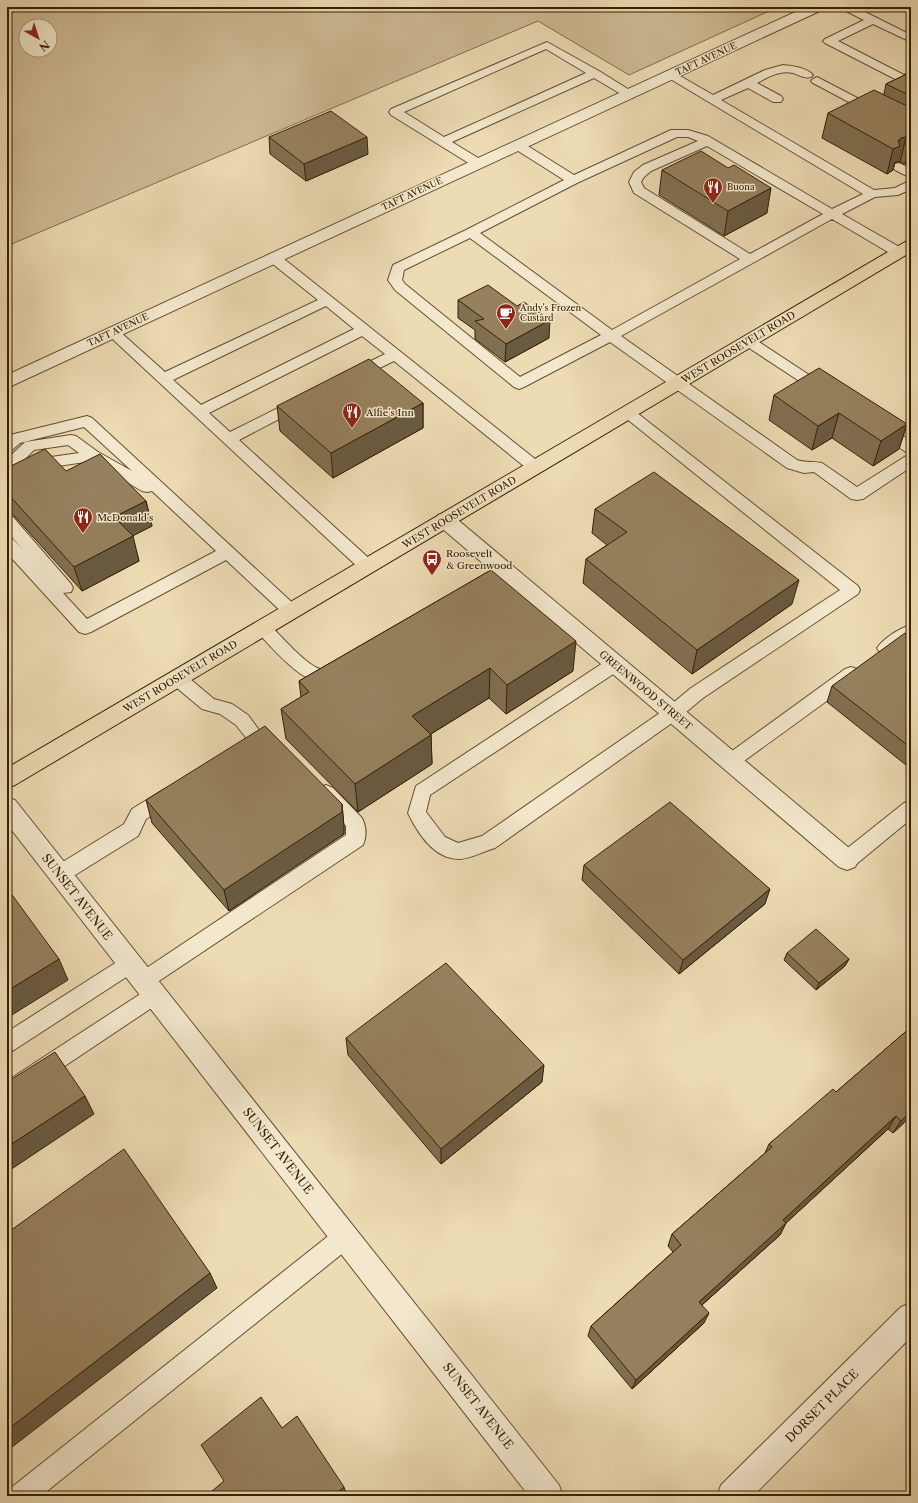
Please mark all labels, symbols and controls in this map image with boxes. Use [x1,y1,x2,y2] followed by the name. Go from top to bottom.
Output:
[18,18,58,58] north arrow
[36,37,52,54] text: N
[673,40,738,78] street label: TAFT AVENUE
[379,175,444,213] street label: TAFT AVENUE
[702,176,724,204] restaurant icon: Buona
[727,181,755,192] place label: Buona
[495,302,517,330] cafe icon: Andy's Frozen Custard
[519,302,582,323] place label: Andy's Frozen Custard
[678,308,798,387] street label: WEST ROOSEVELT ROAD
[85,311,150,349] street label: TAFT AVENUE
[341,401,363,429] restaurant icon: Alfie’s Inn
[365,406,414,419] place label: Alfie’s Inn
[399,473,519,552] street label: WEST ROOSEVELT ROAD
[72,506,94,534] restaurant icon: McDonald's
[97,511,153,524] place label: McDonald's
[446,547,512,572] place label: Roosevelt & Greenwood
[421,548,443,576] bus stop icon: Roosevelt & Greenwood
[120,637,240,716] street label: WEST ROOSEVELT ROAD
[597,648,695,733] street label: GREENWOOD STREET
[39,851,116,943] street label: SUNSET AVENUE
[240,1105,317,1197] street label: SUNSET AVENUE
[440,1360,517,1452] street label: SUNSET AVENUE
[782,1366,861,1445] street label: DORSET PLACE

